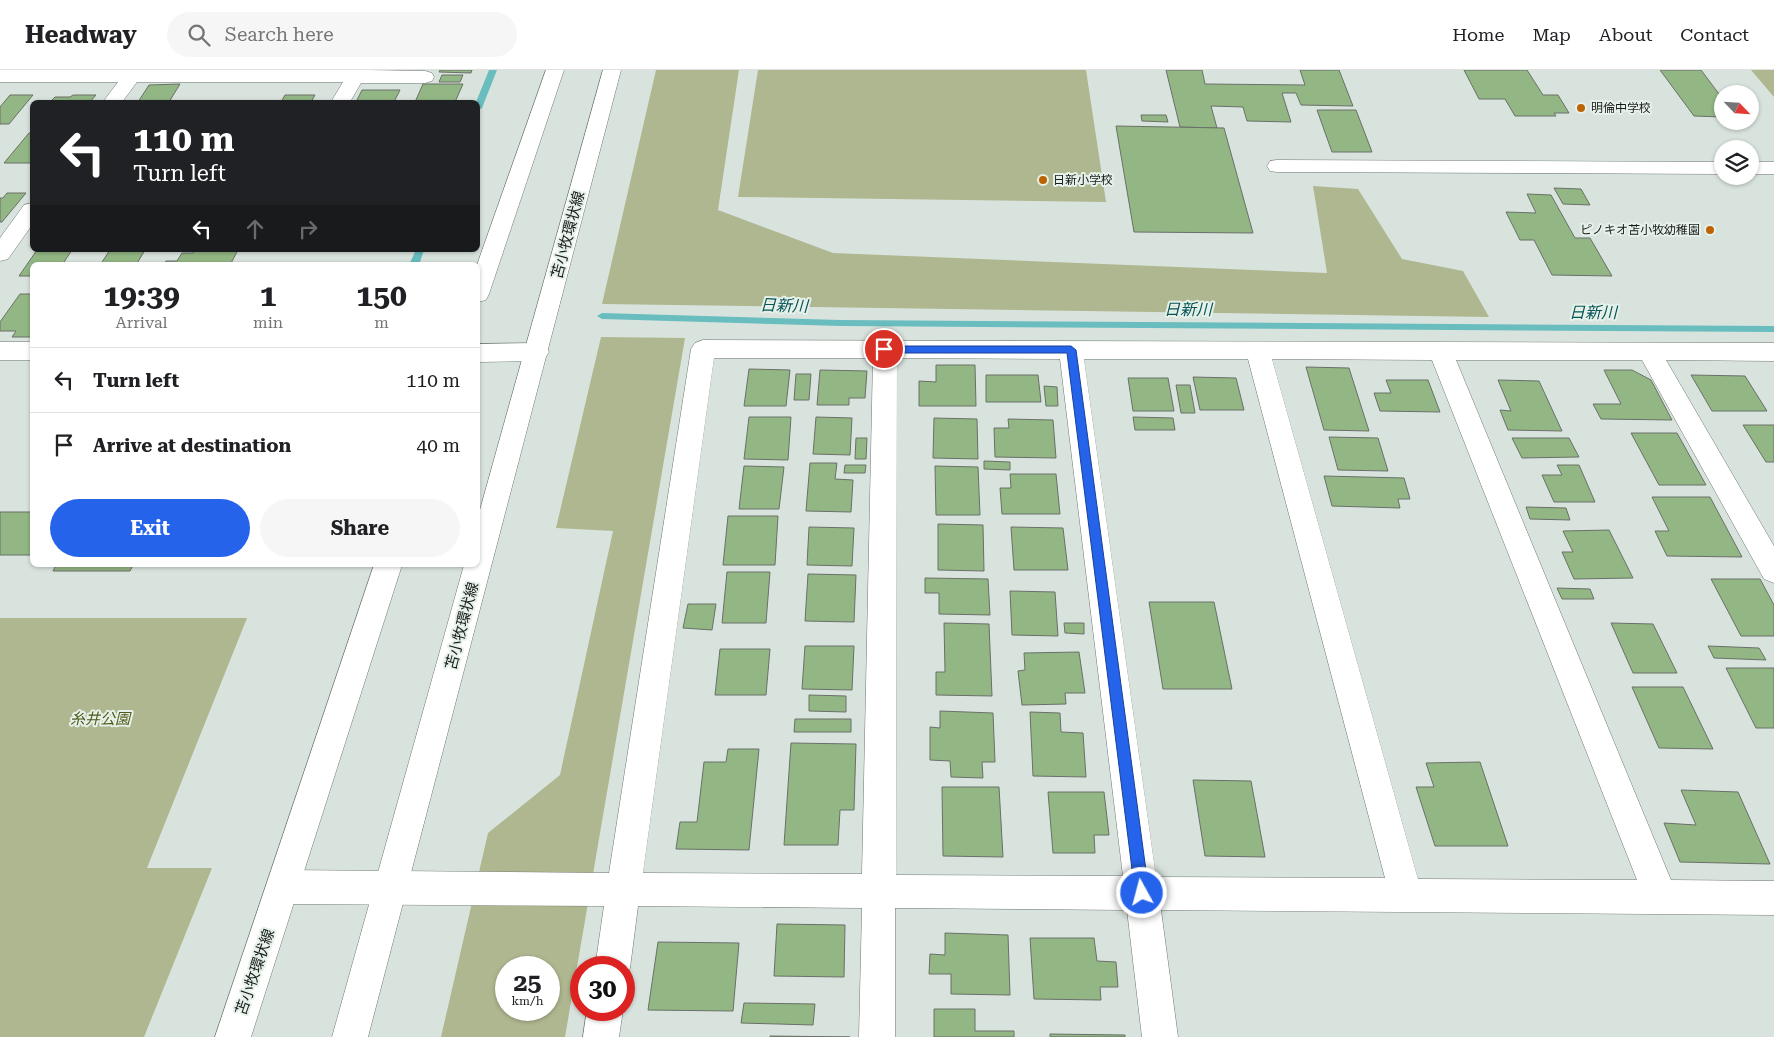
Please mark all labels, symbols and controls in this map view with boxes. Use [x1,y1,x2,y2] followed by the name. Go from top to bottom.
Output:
[167,12,517,57] search box
[25,21,137,49] text: Headway
[185,21,213,49] icon: search
[225,23,334,46] text: Search here
[1452,24,1504,45] text: Home
[1532,24,1571,45] text: Map
[1599,24,1652,45] text: About
[1680,24,1749,45] text: Contact
[1714,85,1759,130] north arrow
[1714,85,1759,185] map controls
[1591,101,1651,115] place label: 明倫中学校
[1575,102,1587,114] marker: 明倫中学校
[133,119,234,160] text: 110 m
[50,120,115,185] icon: left
[1714,140,1759,185] button: layers
[133,161,226,186] text: Turn left
[1053,173,1113,187] place label: 日新小学校
[1037,174,1049,186] marker: 日新小学校
[548,189,588,281] street label: 苫小牧環状線
[188,215,216,243] icon: left
[241,215,269,243] icon: ahead
[294,215,322,243] icon: right
[1580,223,1700,237] place label: ピノキオ苫小牧幼稚園
[1704,224,1716,236] marker: ピノキオ苫小牧幼稚園
[103,278,180,313] text: 19:39
[260,278,276,313] text: 1
[356,278,407,313] text: 150
[760,295,810,316] water label: 日新川
[1164,300,1214,319] water label: 日新川
[1569,303,1619,322] water label: 日新川
[116,313,168,332] text: Arrival
[253,313,283,332] text: min
[374,313,389,332] text: m
[863,328,905,370] pin
[870,335,898,363] icon: arrive
[50,366,78,394] icon: left
[93,369,179,392] text: Turn left
[406,369,460,392] text: 110 m
[50,431,78,459] icon: arrive
[93,434,291,457] text: Arrive at destination
[417,434,460,457] text: 40 m
[50,499,250,557] button: Exit
[260,499,460,557] button: Share
[442,580,482,672] street label: 苫小牧環状線
[70,710,132,728] park label: 糸井公園
[1115,866,1167,918] position arrow
[232,927,278,1017] street label: 苫小牧環状線
[570,956,635,1021] speed limit sign: 30
[513,968,542,997] text: 25
[511,994,544,1008] text: km/h

